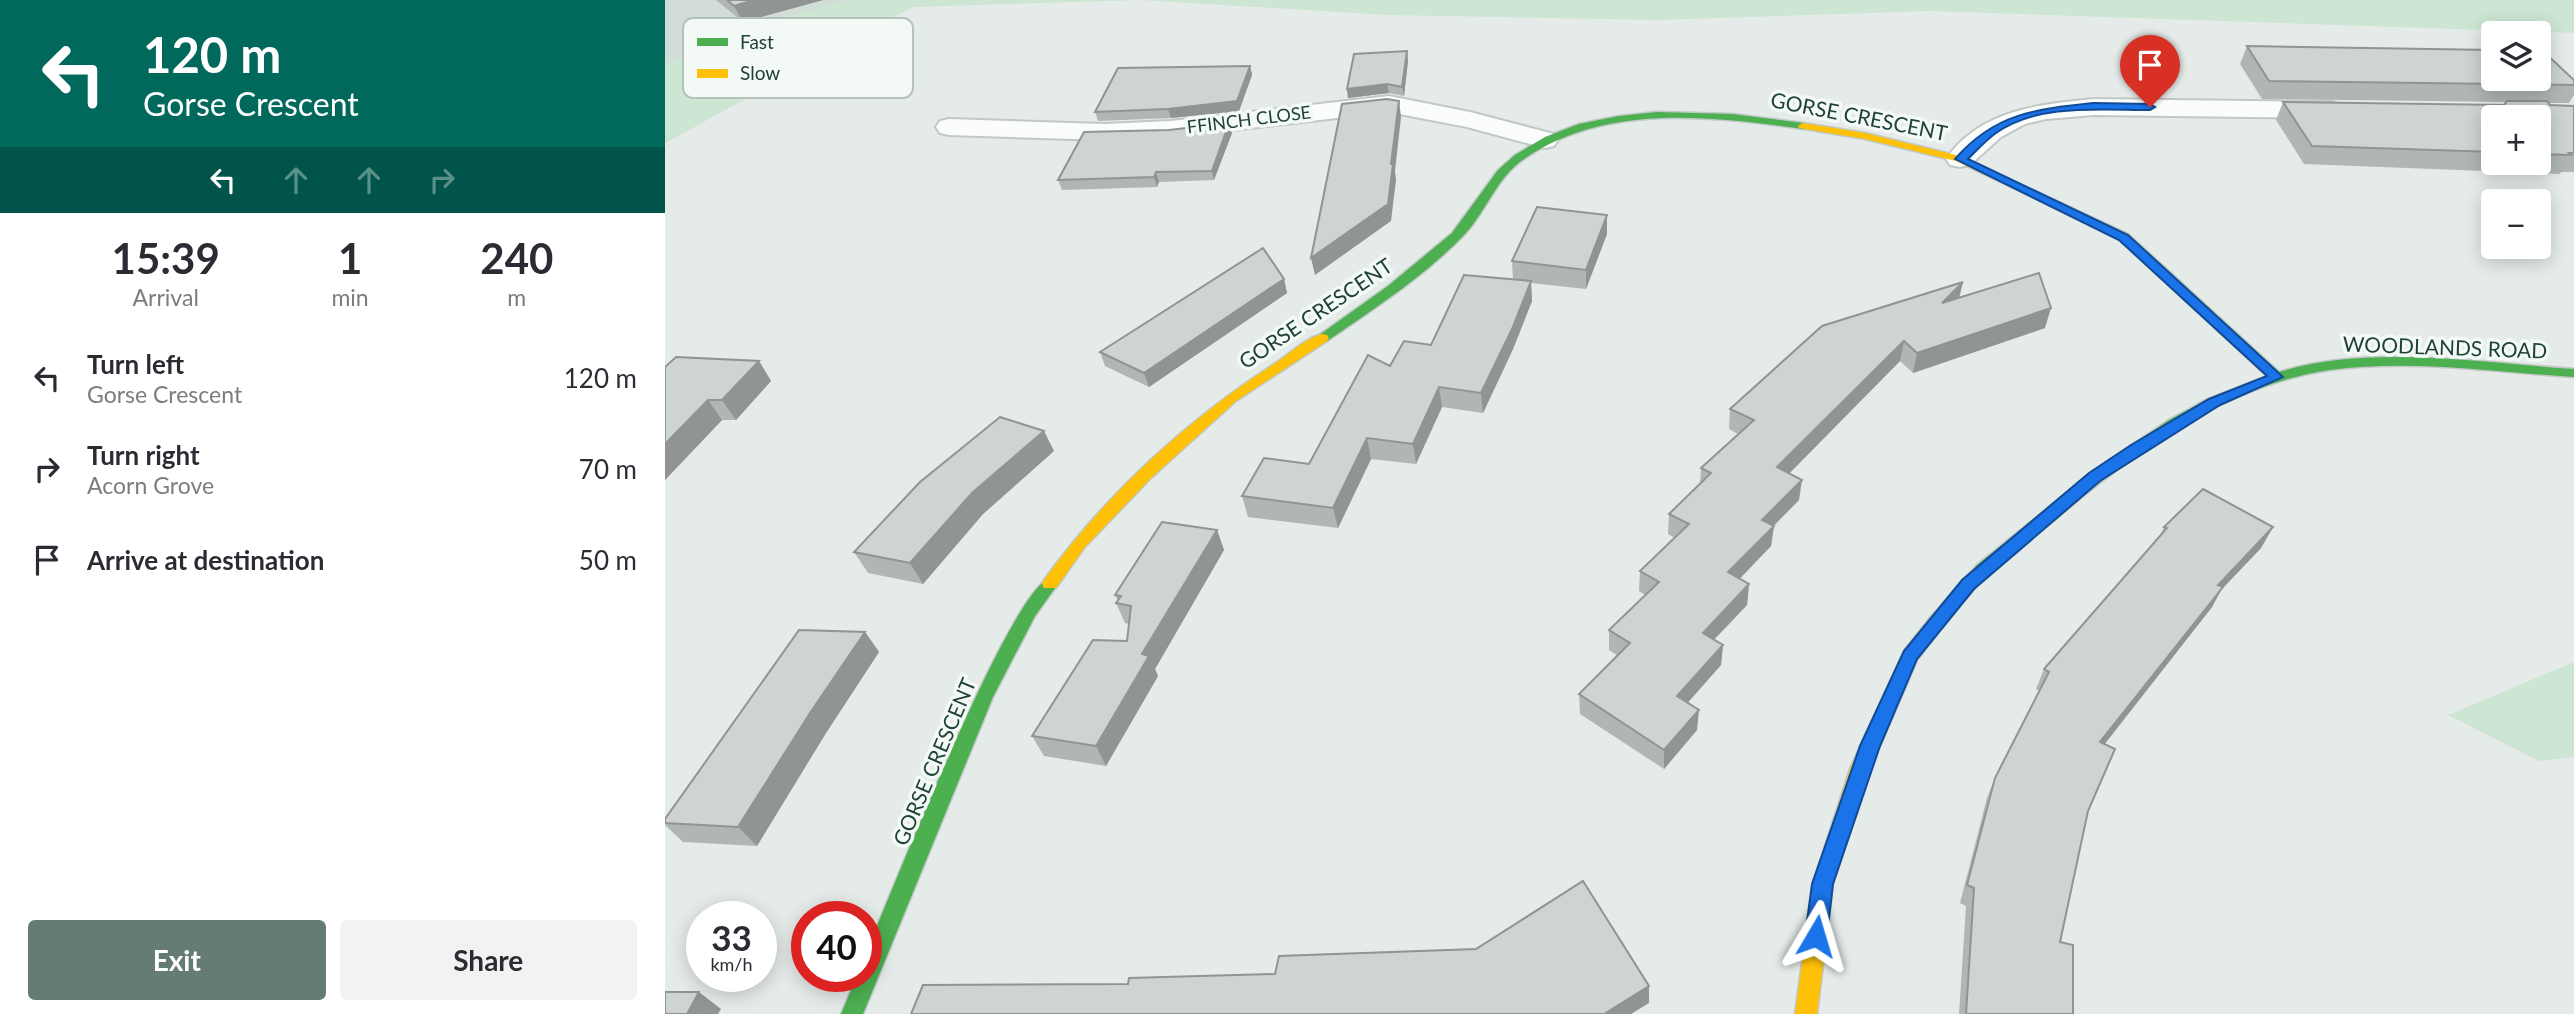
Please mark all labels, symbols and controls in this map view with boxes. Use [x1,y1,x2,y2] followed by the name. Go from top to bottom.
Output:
[683,18,913,98] legend
[2481,21,2551,259] map controls
[2481,21,2551,91] button: layers
[143,25,281,83] text: 120 m
[28,28,119,119] icon: left
[740,30,774,53] text: Fast
[2120,35,2180,107] pin
[2131,46,2169,84] icon: arrive
[740,61,780,84] text: Slow
[143,84,359,123] text: Gorse Crescent
[1769,86,1950,145] street label: GORSE CRESCENT
[1186,100,1312,138] street label: FFINCH CLOSE
[2481,105,2551,175] button: +
[204,161,242,199] icon: left
[277,161,315,199] icon: ahead
[350,161,388,199] icon: ahead
[423,161,461,199] icon: right
[2481,189,2551,259] button: −
[112,233,220,283] text: 15:39
[338,233,362,283] text: 1
[480,233,553,283] text: 240
[1234,252,1397,373] street label: GORSE CRESCENT
[133,283,199,311] text: Arrival
[331,283,369,311] text: min
[507,283,526,311] text: m
[2342,330,2548,363] street label: WOODLANDS ROAD
[87,348,184,380] text: Turn left
[28,359,66,397] icon: left
[564,362,637,394] text: 120 m
[87,380,242,408] text: Gorse Crescent
[87,439,200,471] text: Turn right
[28,450,66,488] icon: right
[579,453,637,485] text: 70 m
[87,471,214,499] text: Acorn Grove
[28,541,66,579] icon: arrive
[87,544,324,576] text: Arrive at destination
[579,544,637,576] text: 50 m
[887,673,980,849] street label: GORSE CRESCENT
[1779,899,1853,973] position arrow
[791,901,882,992] speed limit sign: 40
[711,916,752,958] text: 33
[28,920,326,1000] button: Exit
[340,920,637,1000] button: Share
[710,953,753,975] text: km/h

